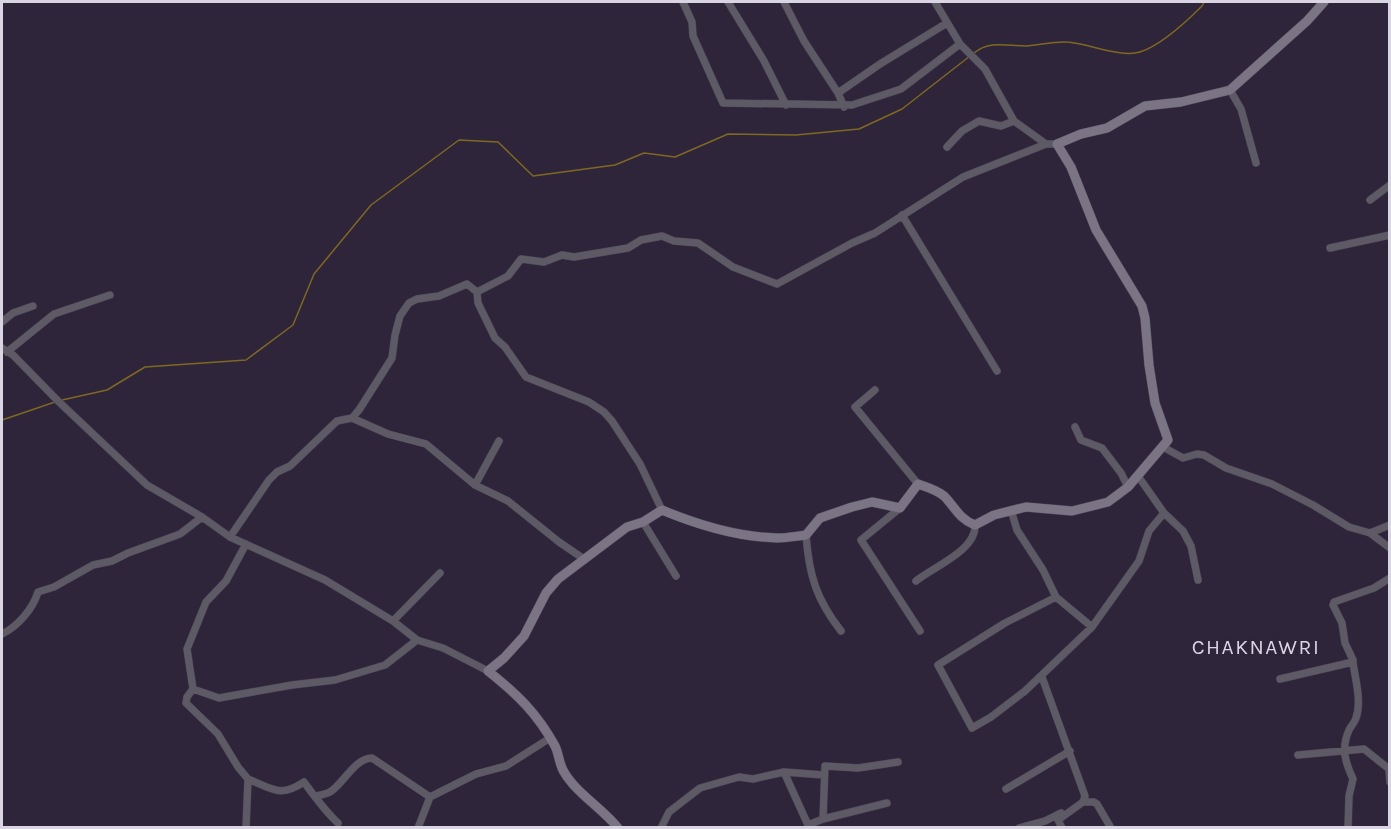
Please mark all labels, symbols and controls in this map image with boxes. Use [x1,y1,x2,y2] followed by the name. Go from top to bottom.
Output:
[1192,635,1320,659] district label: CHAKNAWRI

